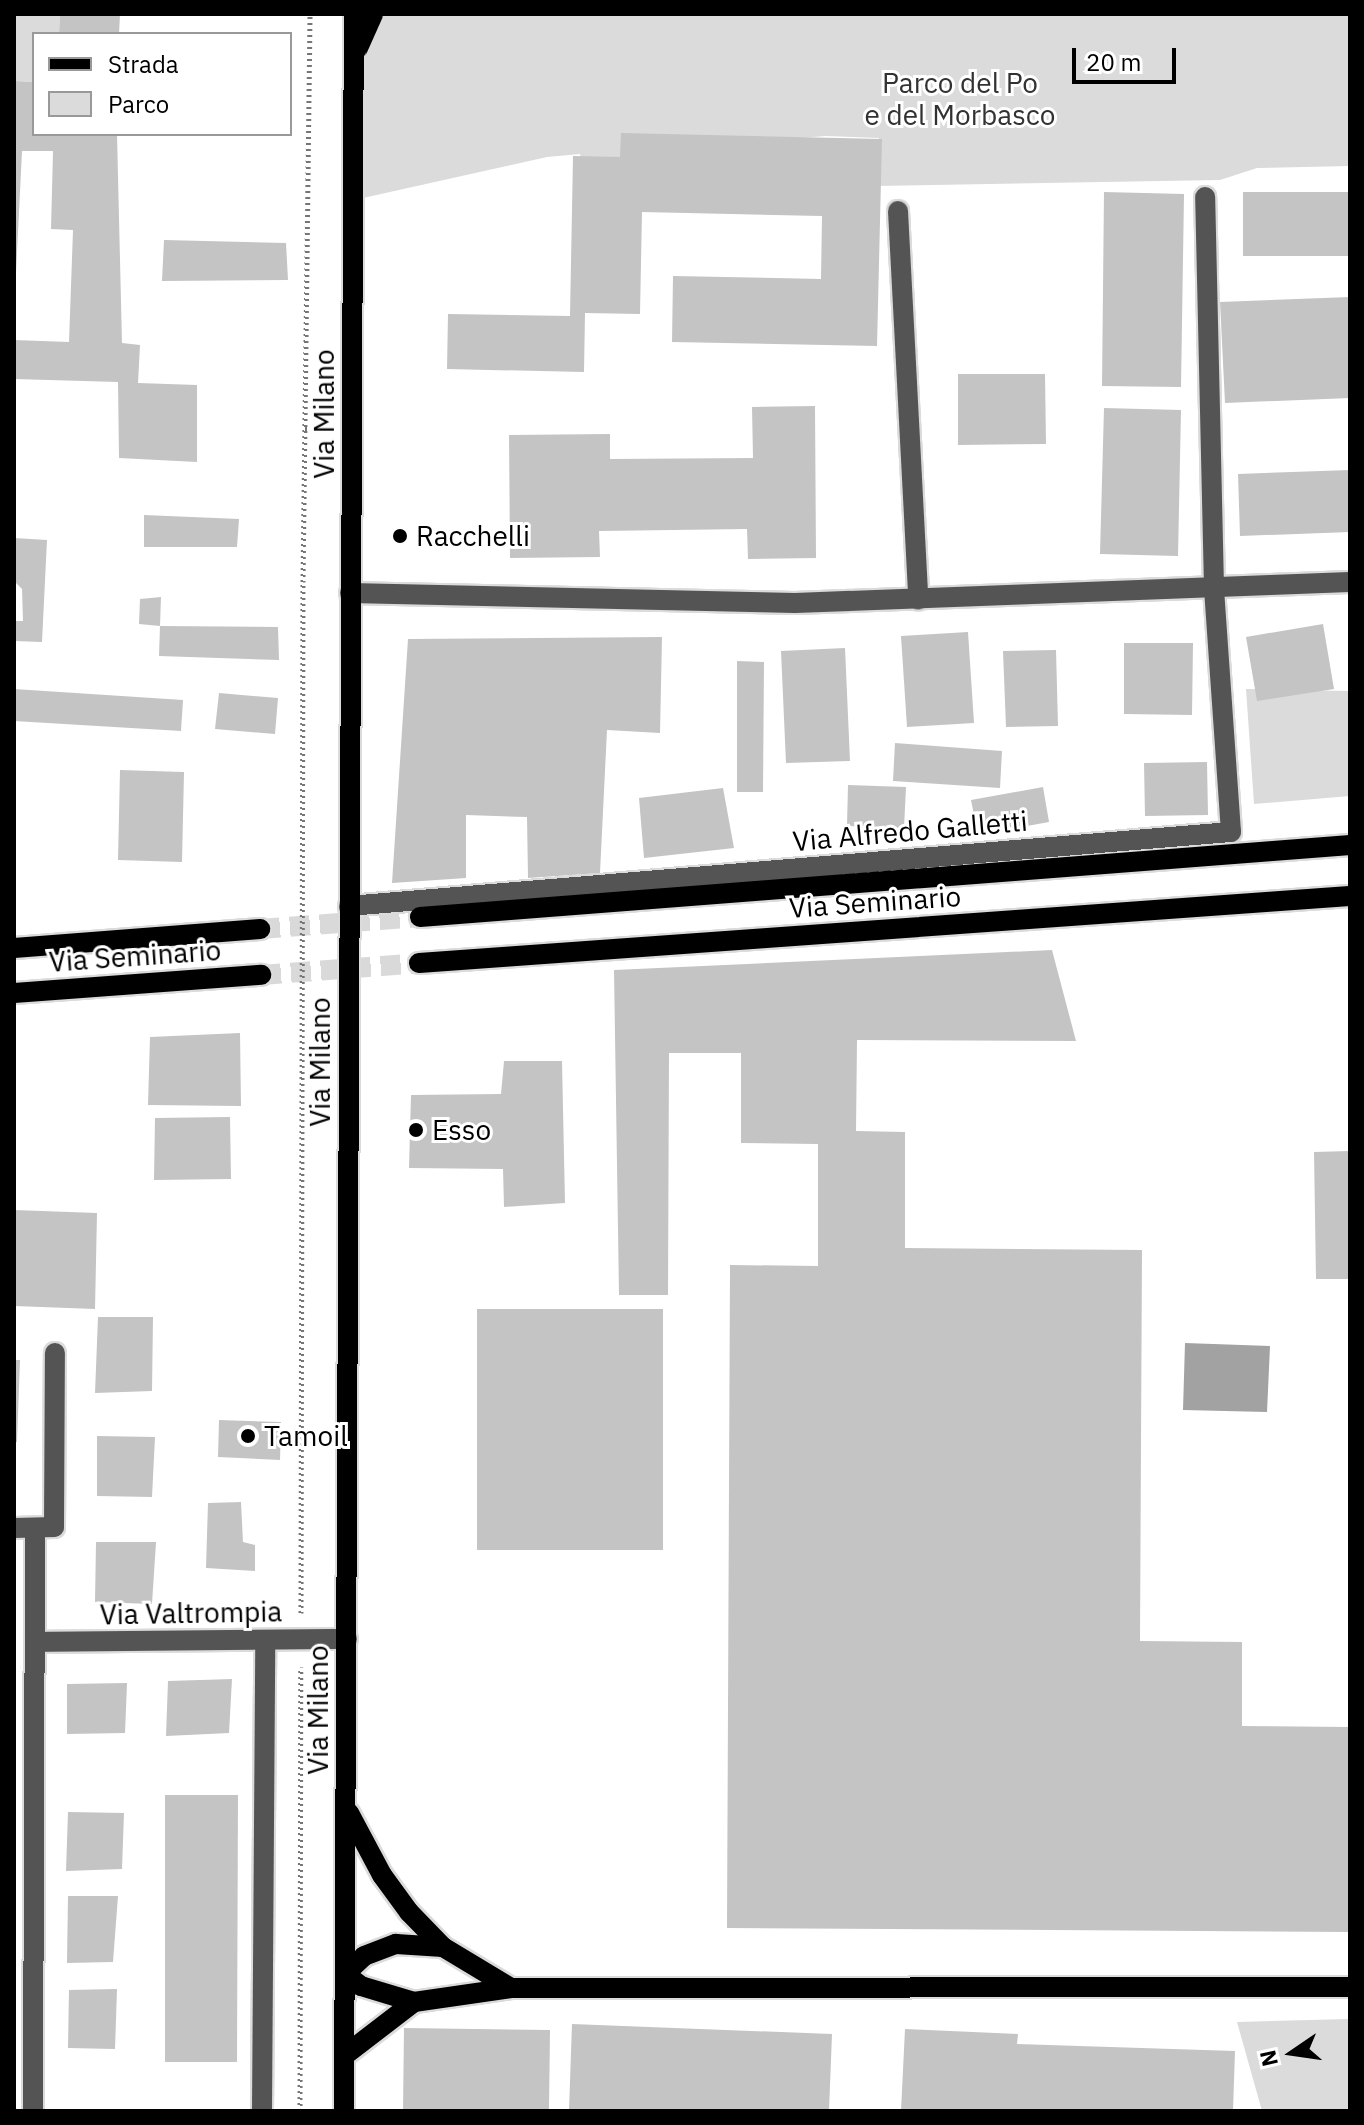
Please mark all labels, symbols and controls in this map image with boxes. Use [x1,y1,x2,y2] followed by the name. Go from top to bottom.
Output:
[32,32,292,136] legend
[1076,32,1180,82] scale bar
[1086,46,1141,78] text: 20 m
[108,48,179,80] text: Strada
[865,66,1055,132] park label: Parco del Po e del Morbasco
[108,88,169,120] text: Parco
[307,349,341,479] street label: Via Milano
[416,519,530,553] place label: Racchelli
[391,527,409,545] marker: Racchelli
[791,804,1029,858] street label: Via Alfredo Galletti
[788,879,962,925] street label: Via Seminario
[48,933,222,979] street label: Via Seminario
[303,997,337,1127] street label: Via Milano
[432,1113,491,1147] place label: Esso
[407,1121,425,1139] marker: Esso
[264,1419,348,1453] place label: Tamoil
[239,1427,257,1445] marker: Tamoil
[99,1595,283,1631] street label: Via Valtrompia
[301,1645,335,1775] street label: Via Milano
[1252,2013,1332,2093] north arrow
[1252,2047,1284,2070] text: N

